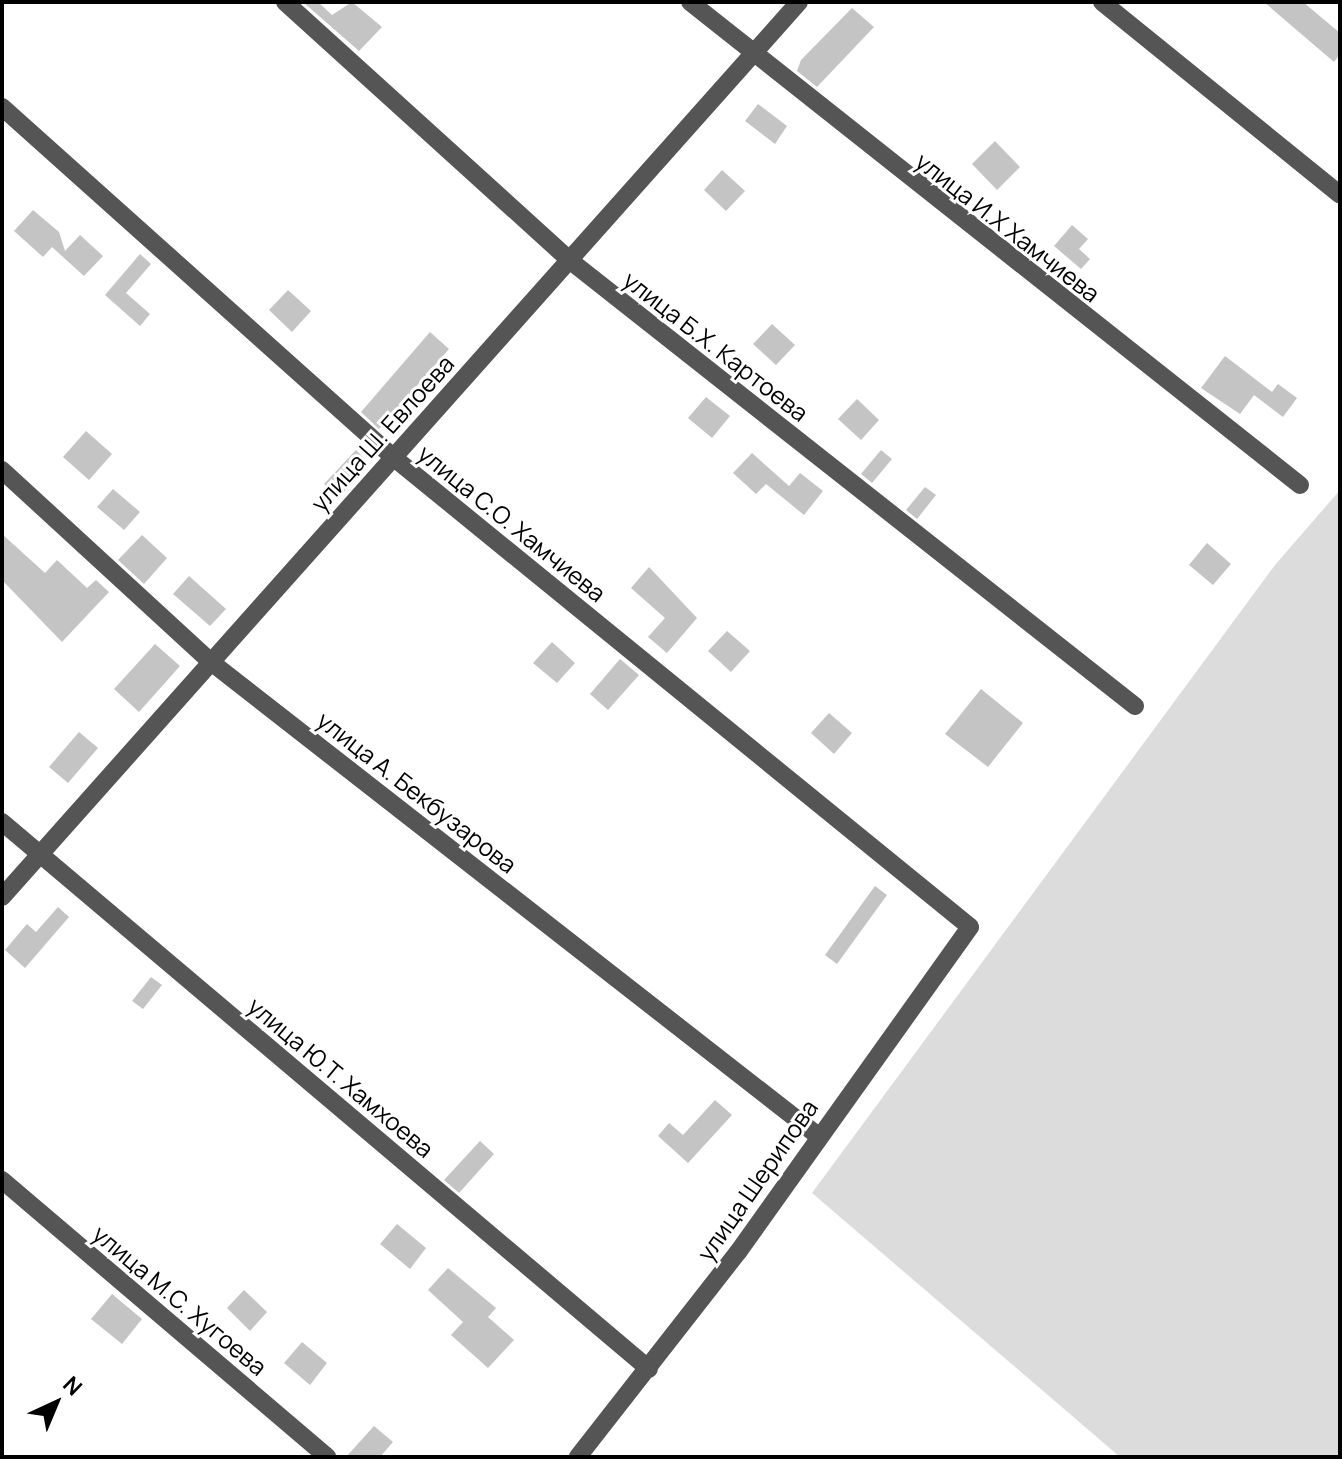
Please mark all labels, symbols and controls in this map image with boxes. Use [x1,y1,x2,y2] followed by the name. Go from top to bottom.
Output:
[910,146,1106,308] street label: улица И.Х Хамчиева
[618,265,814,427] street label: улица Б.Х. Картоева
[304,349,460,517] street label: улица Ш. Евлоева
[412,438,612,608] street label: улица С.О. Хамчиева
[311,705,523,879] street label: улица А. Бекбузарова
[242,991,440,1163] street label: улица Ю.Т. Хамхоева
[691,1094,823,1266] street label: улица Шерипова
[87,1219,273,1381] street label: улица М.С. Хугоева
[16,1363,96,1443] north arrow
[57,1369,89,1402] text: N

